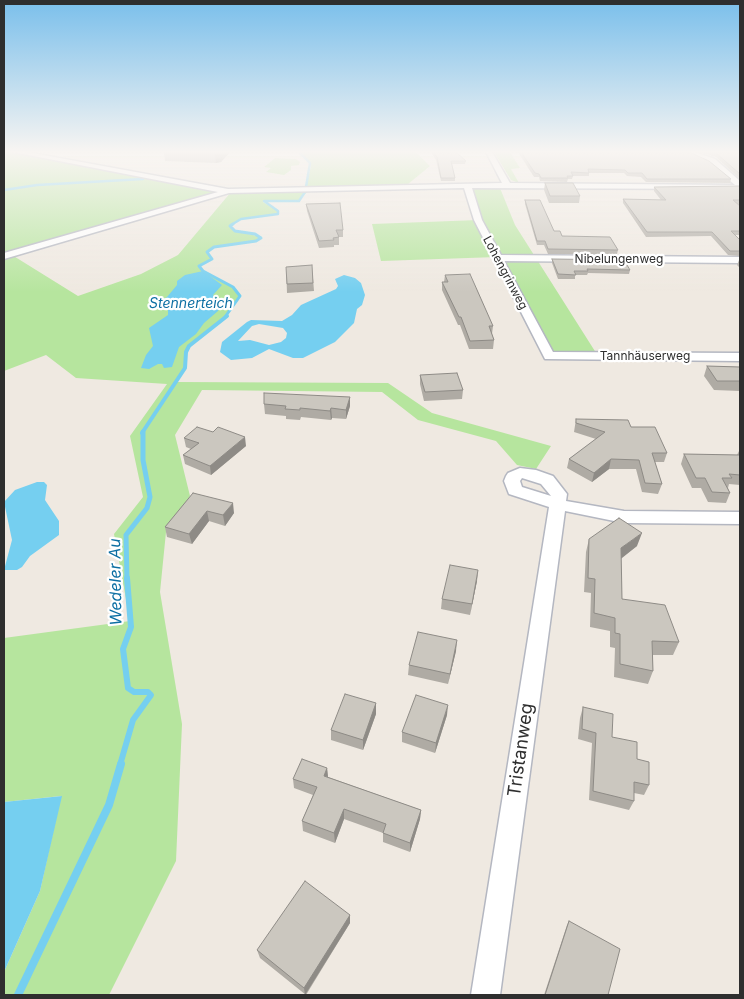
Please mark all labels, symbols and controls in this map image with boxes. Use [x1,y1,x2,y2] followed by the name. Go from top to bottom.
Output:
[480,234,530,312] street label: Lohengrinweg
[575,252,663,266] street label: Nibelungenweg
[149,296,233,312] water label: Stennerteich
[600,349,690,363] street label: Tannhäuserweg
[106,538,126,626] water label: Wedeler Au
[504,702,538,798] street label: Tristanweg

